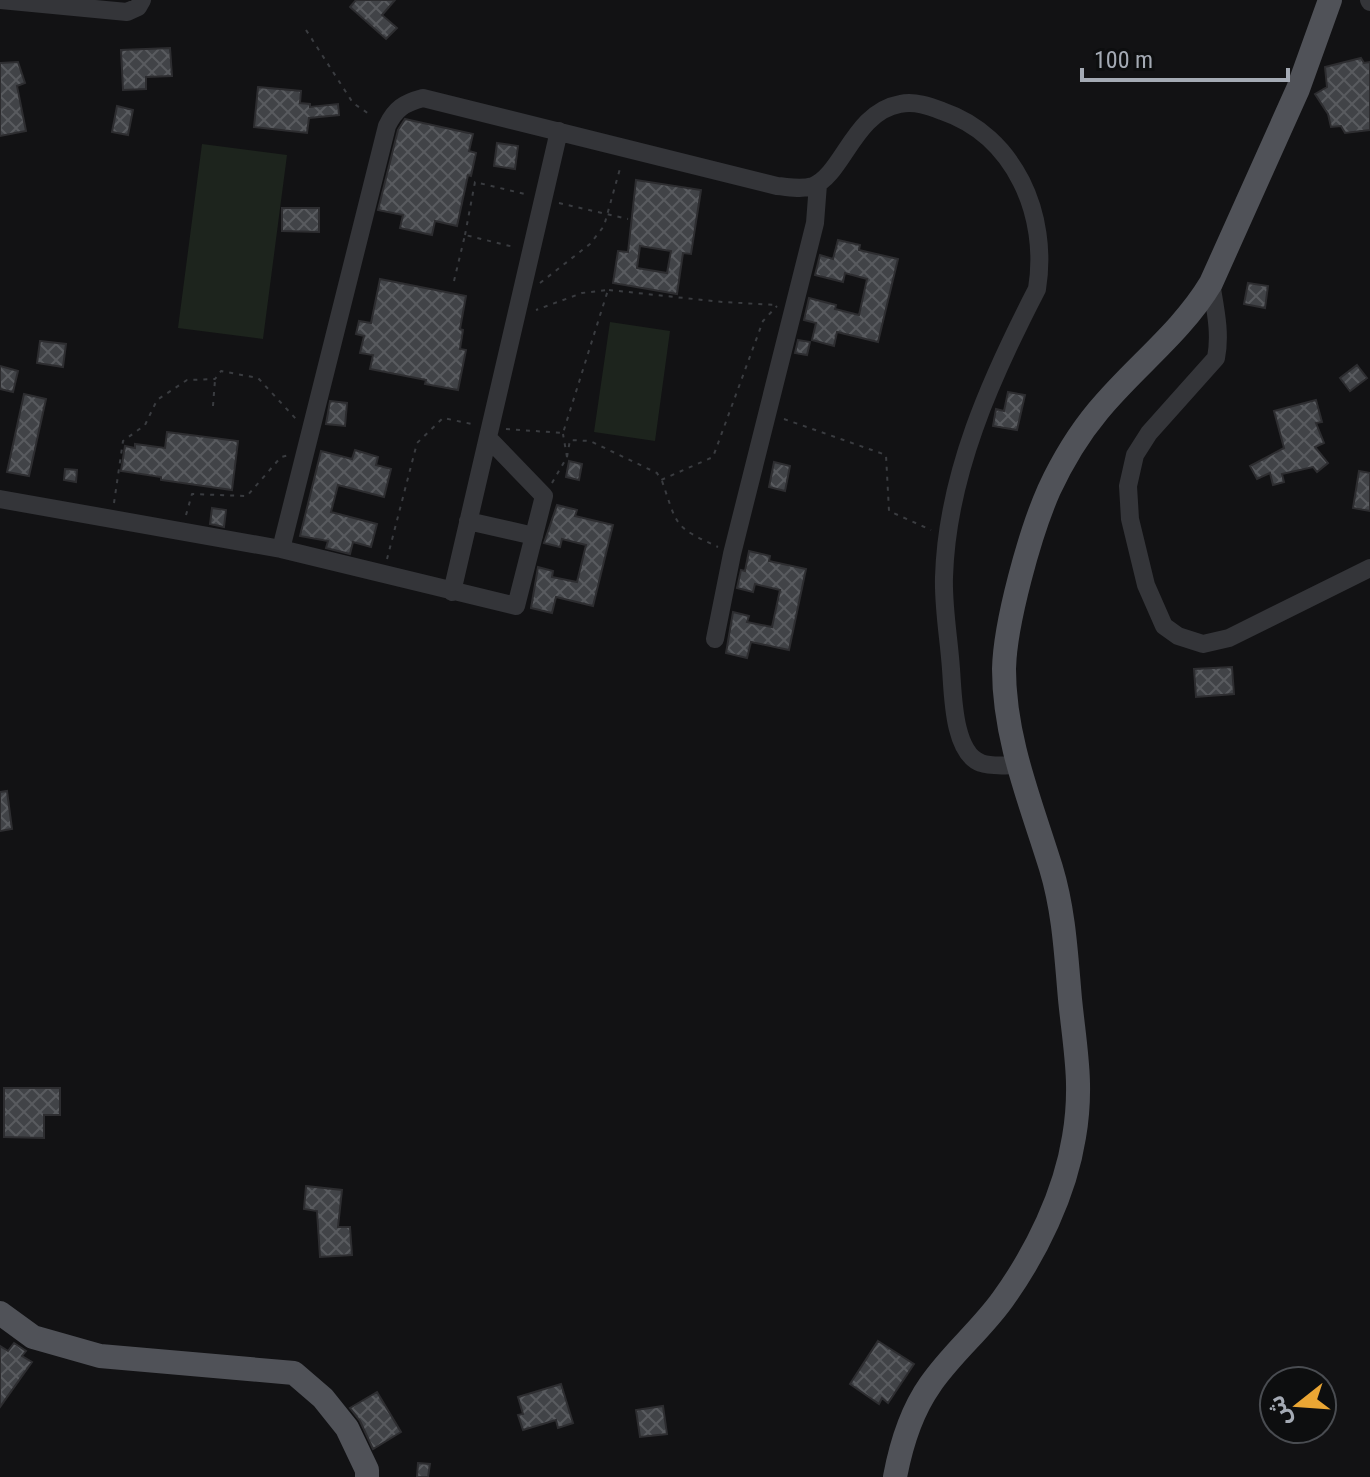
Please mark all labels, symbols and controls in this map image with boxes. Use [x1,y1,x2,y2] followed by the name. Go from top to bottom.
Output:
[1082,32,1288,82] scale bar
[1094,46,1153,74] text: 100 m
[1258,1365,1338,1445] north arrow
[1263,1393,1296,1429] text: ش

